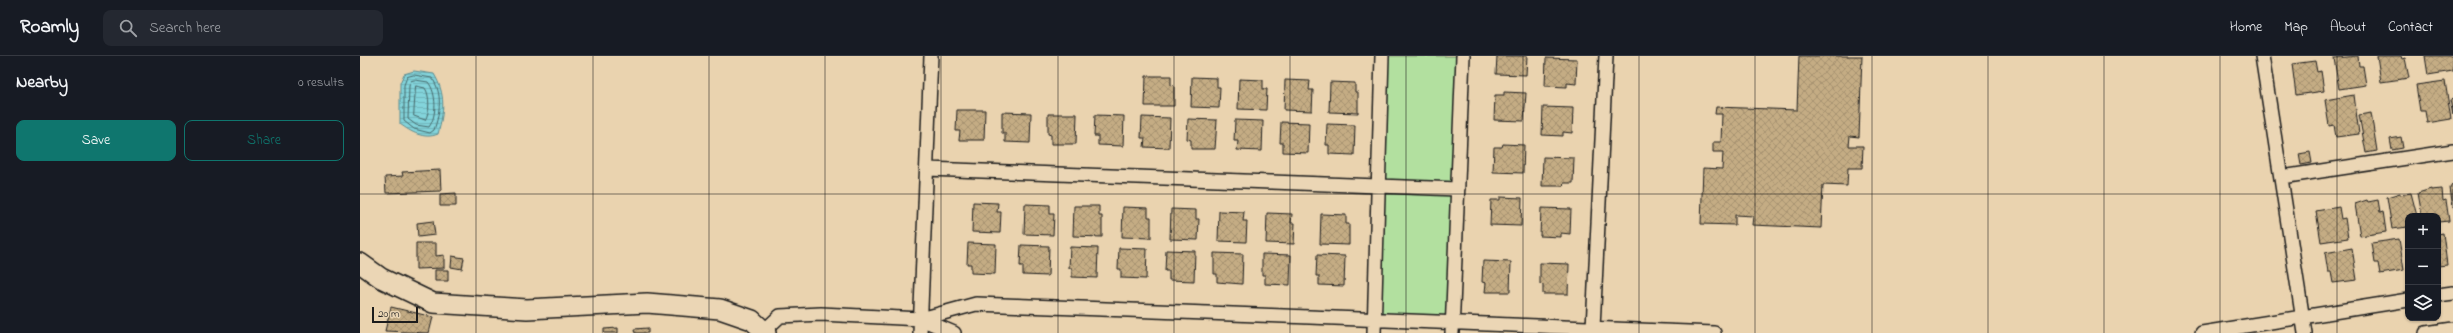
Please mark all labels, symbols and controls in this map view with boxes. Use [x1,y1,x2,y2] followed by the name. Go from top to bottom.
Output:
[103,10,383,46] search box
[20,14,79,41] text: Roamly
[117,17,139,39] icon: search
[149,17,221,39] text: Search here
[2230,17,2262,38] text: Home
[2284,17,2308,38] text: Map
[2330,17,2366,38] text: About
[2388,17,2433,38] text: Contact
[16,70,68,95] text: Nearby
[298,73,344,92] text: 0 results
[16,120,176,161] button: Save
[184,120,344,161] button: Share
[2405,213,2441,321] map controls
[2405,213,2441,249] button: +
[2405,249,2441,285] button: −
[2405,285,2441,321] button: layers
[372,305,418,324] scale bar
[378,306,400,322] text: 20 m

